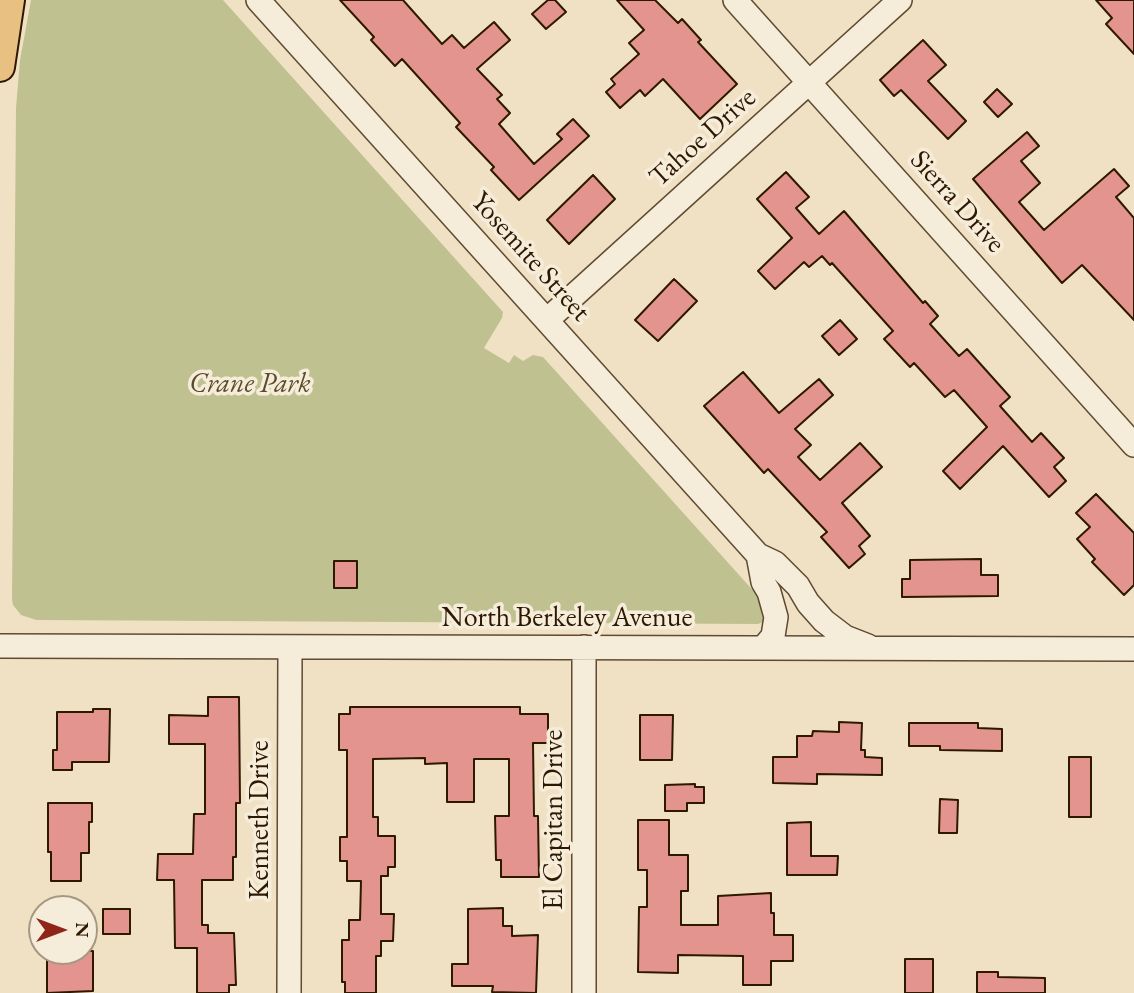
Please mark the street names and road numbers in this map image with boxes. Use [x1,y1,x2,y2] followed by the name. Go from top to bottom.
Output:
[643,81,763,195] street label: Tahoe Drive
[902,144,1012,260] street label: Sierra Drive
[463,185,597,329] street label: Yosemite Street
[442,601,692,635] street label: North Berkeley Avenue
[537,730,571,910] street label: El Capitan Drive
[243,740,277,900] street label: Kenneth Drive

